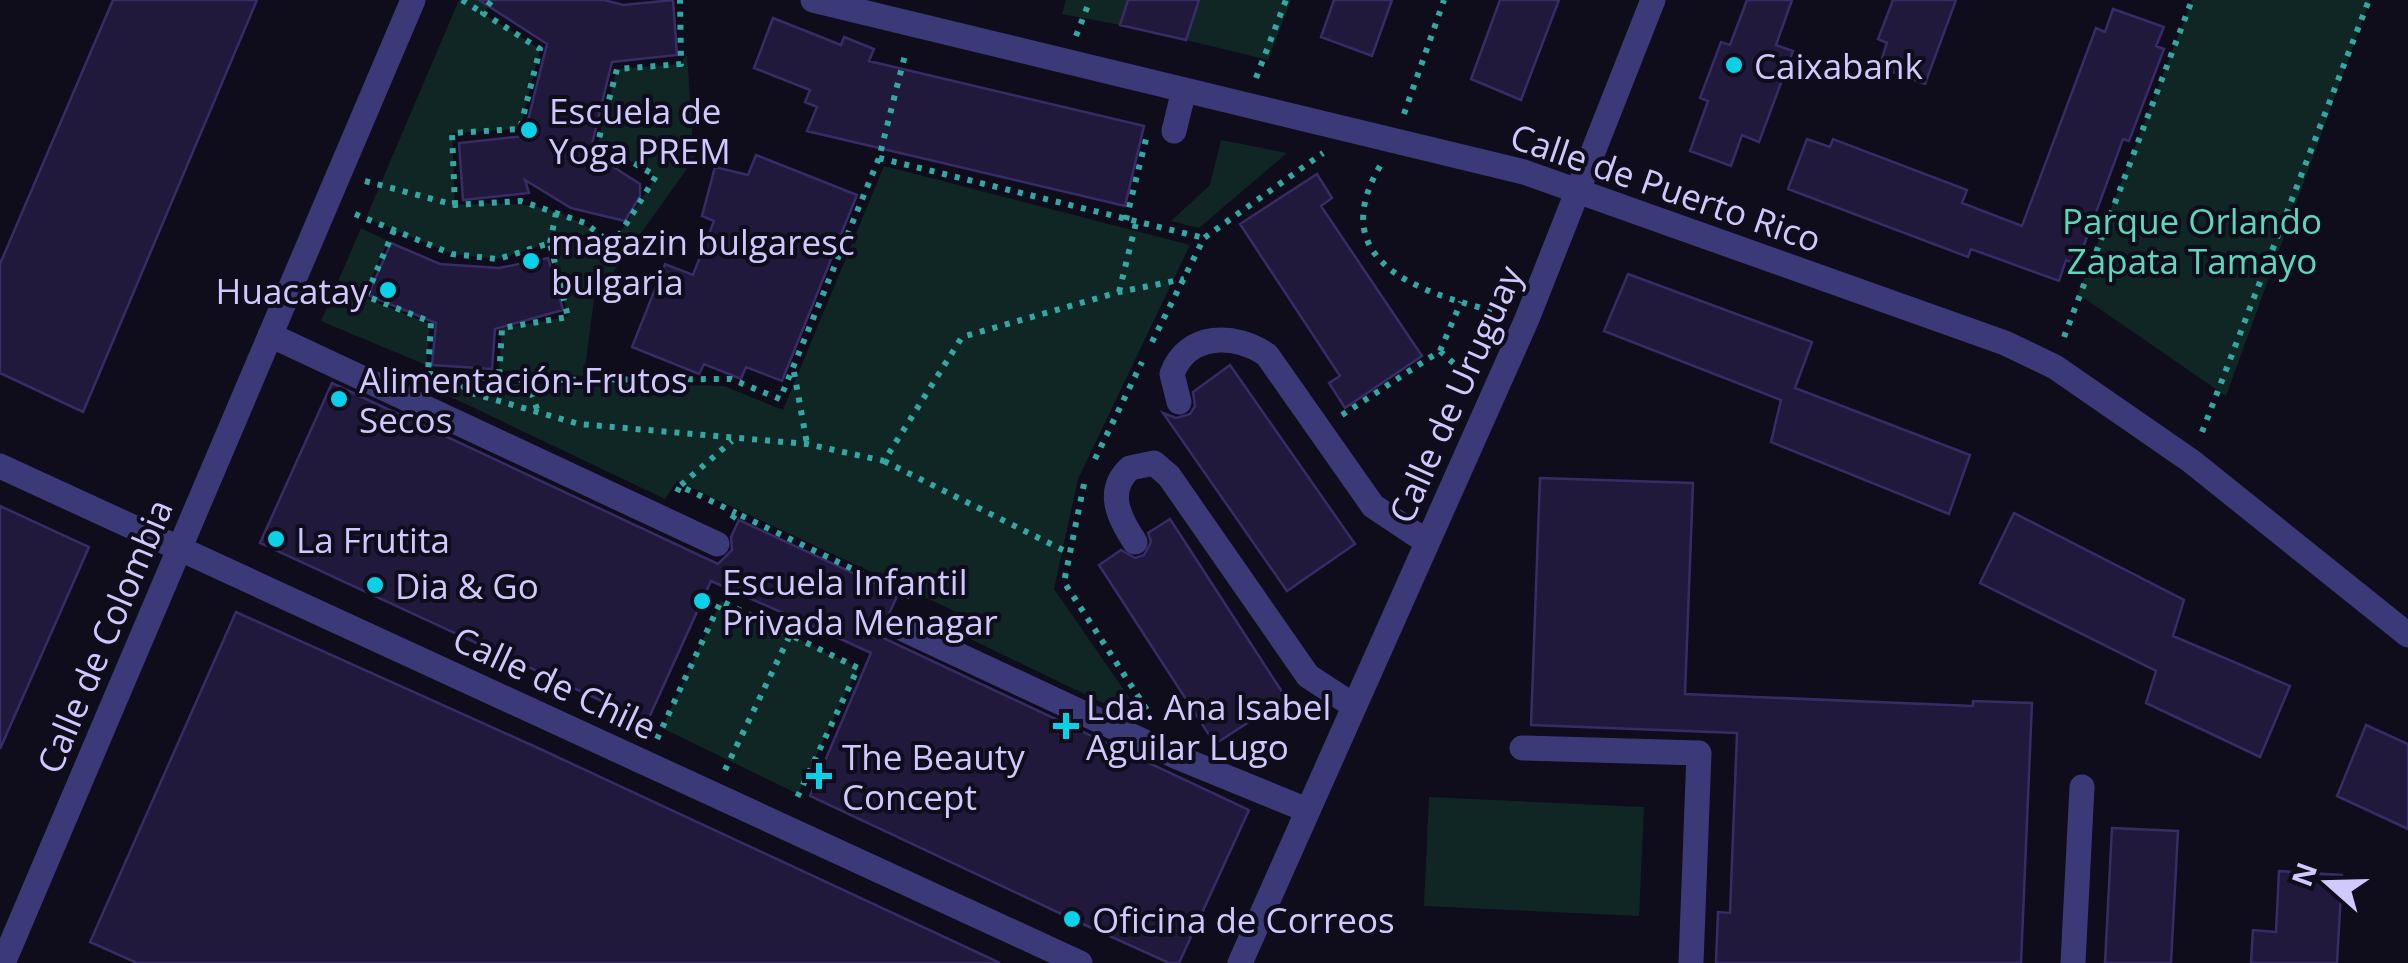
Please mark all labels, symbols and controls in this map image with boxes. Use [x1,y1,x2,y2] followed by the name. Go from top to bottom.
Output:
[1754,42,1923,89] place label: Caixabank
[1723,54,1745,76] marker: Caixabank
[549,87,731,174] place label: Escuela de Yoga PREM
[1504,112,1828,262] street label: Calle de Puerto Rico
[518,119,540,141] marker: Escuela de Yoga PREM
[2062,197,2322,284] park label: Parque Orlando Zapata Tamayo
[551,218,855,305] place label: magazin bulgaresc bulgaria
[520,250,542,272] marker: magazin bulgaresc bulgaria
[1377,258,1533,530] street label: Calle de Uruguay
[216,267,368,314] place label: Huacatay
[377,279,399,301] marker: Huacatay
[359,356,688,443] place label: Alimentación-Frutos Secos
[328,388,350,410] marker: Alimentación-Frutos Secos
[25,492,183,780] street label: Calle de Colombia
[296,516,450,563] place label: La Frutita
[265,528,287,550] marker: La Frutita
[722,558,998,645] place label: Escuela Infantil Privada Menagar
[395,562,539,609] place label: Dia & Go
[364,574,386,596] marker: Dia & Go
[691,590,713,612] marker: Escuela Infantil Privada Menagar
[446,614,664,750] street label: Calle de Chile
[1086,683,1331,770] place label: Lda. Ana Isabel Aguilar Lugo
[1055,715,1077,737] marker: Lda. Ana Isabel Aguilar Lugo
[842,733,1025,820] place label: The Beauty Concept
[806,763,832,789] marker: The Beauty Concept
[2278,833,2378,933] north arrow
[2282,857,2325,891] text: N
[1092,896,1395,943] place label: Oficina de Correos
[1061,908,1083,930] marker: Oficina de Correos

